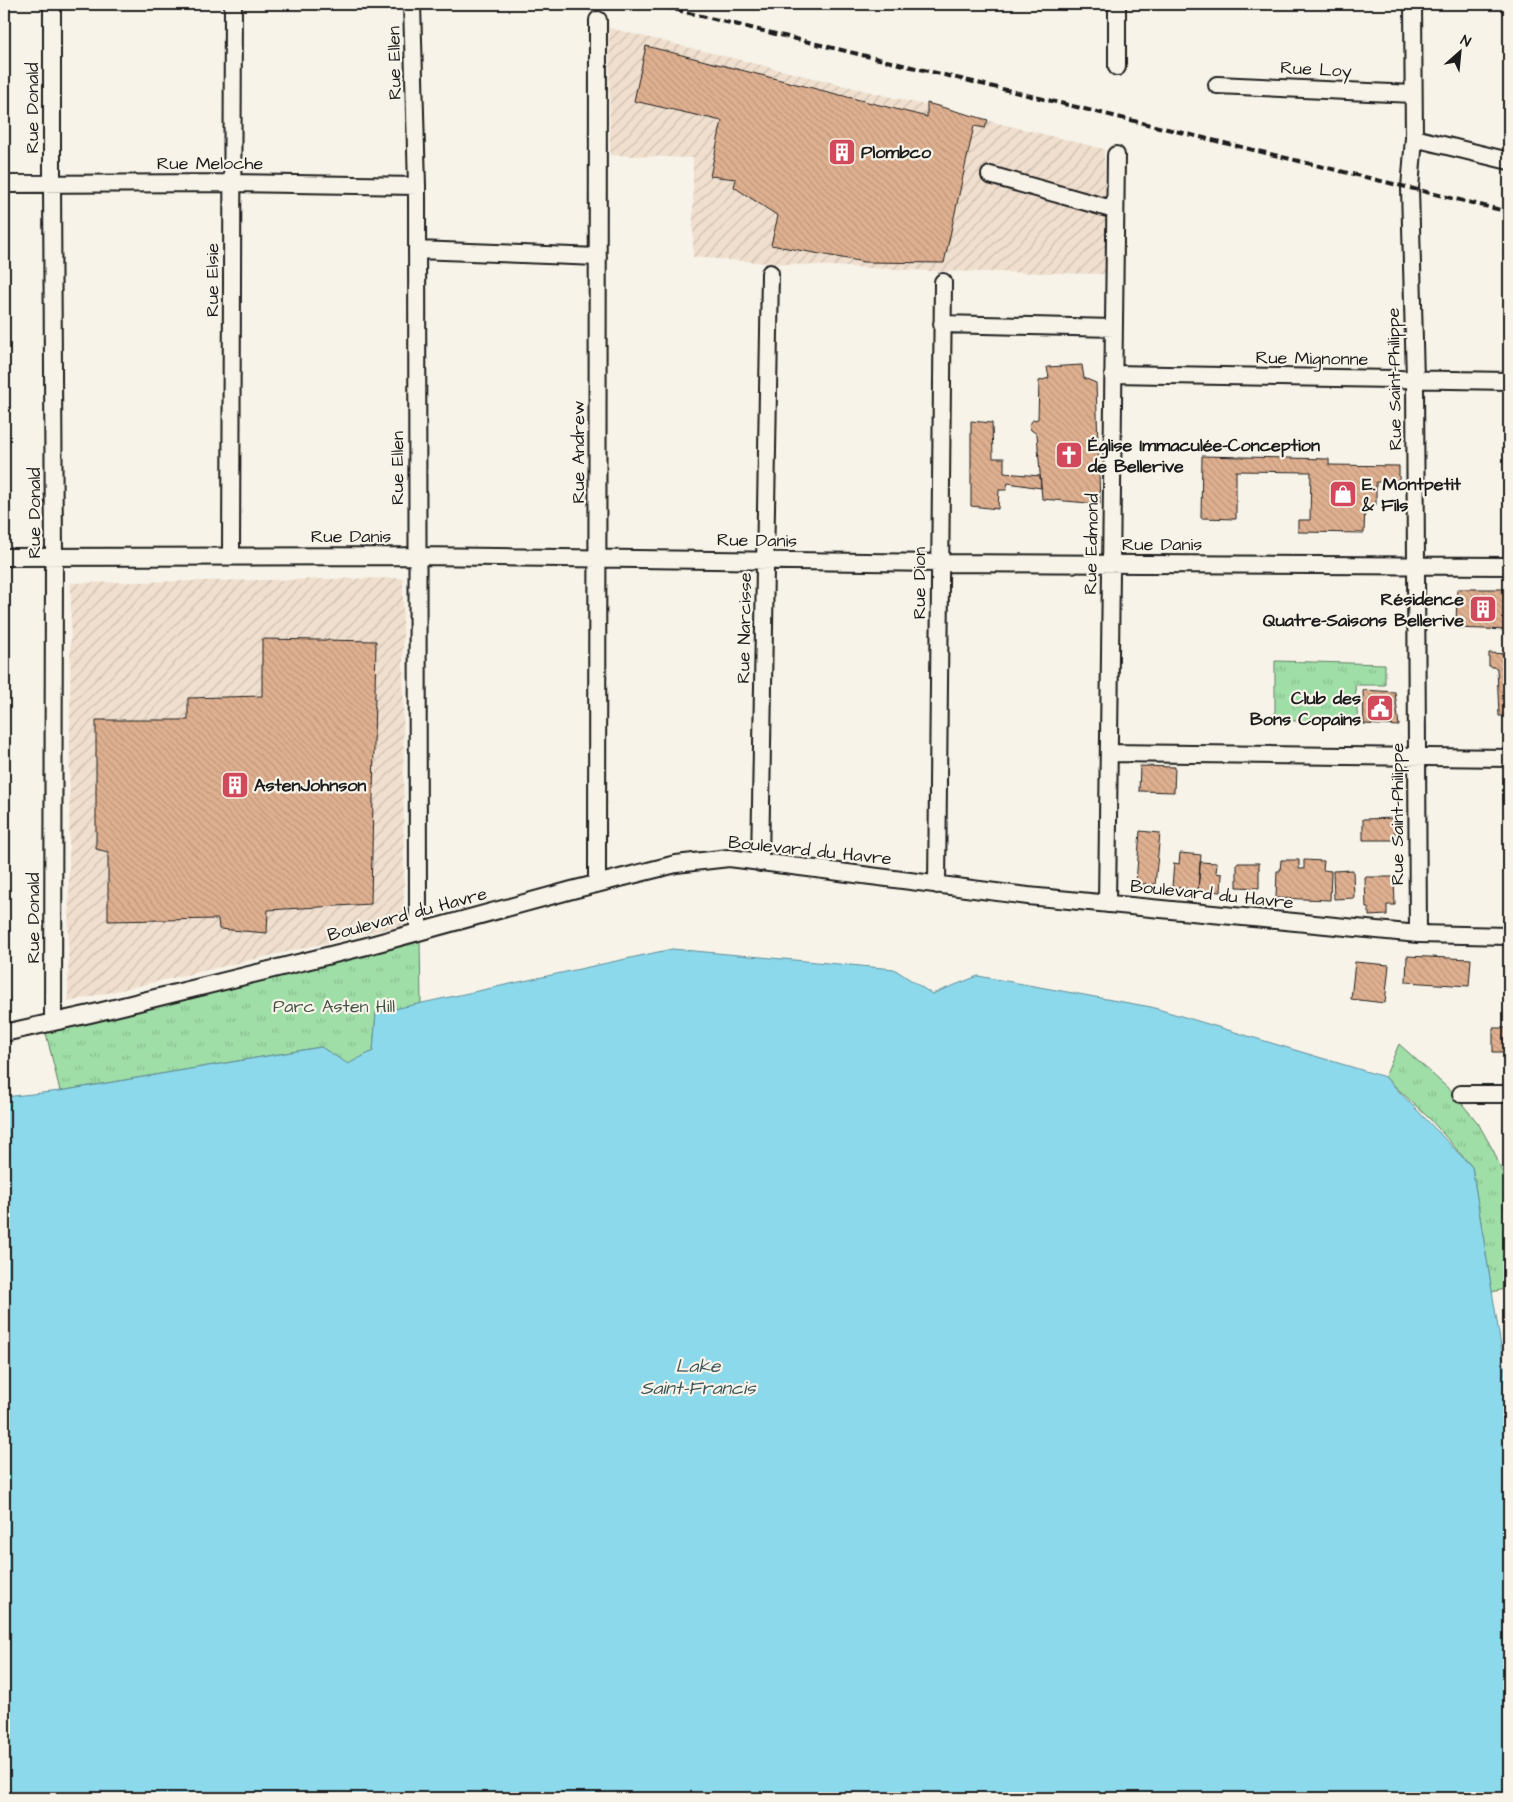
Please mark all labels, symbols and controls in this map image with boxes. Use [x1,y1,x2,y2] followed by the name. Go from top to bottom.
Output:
[381,26,408,100] street label: Rue Ellen
[1436,28,1486,78] north arrow
[1457,30,1474,52] text: N
[1280,55,1352,85] street label: Rue Loy
[20,63,45,153] street label: Rue Donald
[827,137,857,167] building icon: Plombco
[861,140,932,165] place label: Plombco
[157,151,264,176] street label: Rue Meloche
[200,243,225,317] street label: Rue Elsie
[1381,307,1408,451] street label: Rue Saint-Philippe
[1255,345,1369,373] street label: Rue Mignonne
[566,401,591,503] street label: Rue Andrew
[385,431,410,505] street label: Rue Ellen
[1087,433,1320,479] place label: Église Immaculée-Conception de Bellerive
[1054,440,1084,470] church icon: Église Immaculée-Conception de Bellerive
[22,468,47,558] street label: Rue Donald
[1361,472,1461,518] place label: E. Montpetit & Fils
[1328,479,1358,509] shop icon: E. Montpetit & Fils
[1078,493,1105,595] street label: Rue Edmond
[311,524,391,549] street label: Rue Danis
[717,527,797,554] street label: Rue Danis
[1122,532,1202,557] street label: Rue Danis
[907,547,932,619] street label: Rue Dion
[731,572,758,684] street label: Rue Narcisse
[1263,587,1464,633] place label: Résidence Quatre-Saisons Bellerive
[1468,594,1498,624] building icon: Résidence Quatre-Saisons Bellerive
[1250,686,1361,732] place label: Club des Bons Copains
[1365,693,1395,723] public building icon: Club des Bons Copains
[1385,742,1410,885] street label: Rue Saint-Philippe
[220,770,250,800] building icon: AstenJohnson
[254,773,366,798] place label: AstenJohnson
[727,829,893,872] street label: Boulevard du Havre
[21,873,46,963] street label: Rue Donald
[1129,873,1295,916] street label: Boulevard du Havre
[325,881,490,948] street label: Boulevard du Havre
[273,994,395,1019] park label: Parc Asten Hill
[640,1353,757,1402] water label: Lake Saint-Francis

